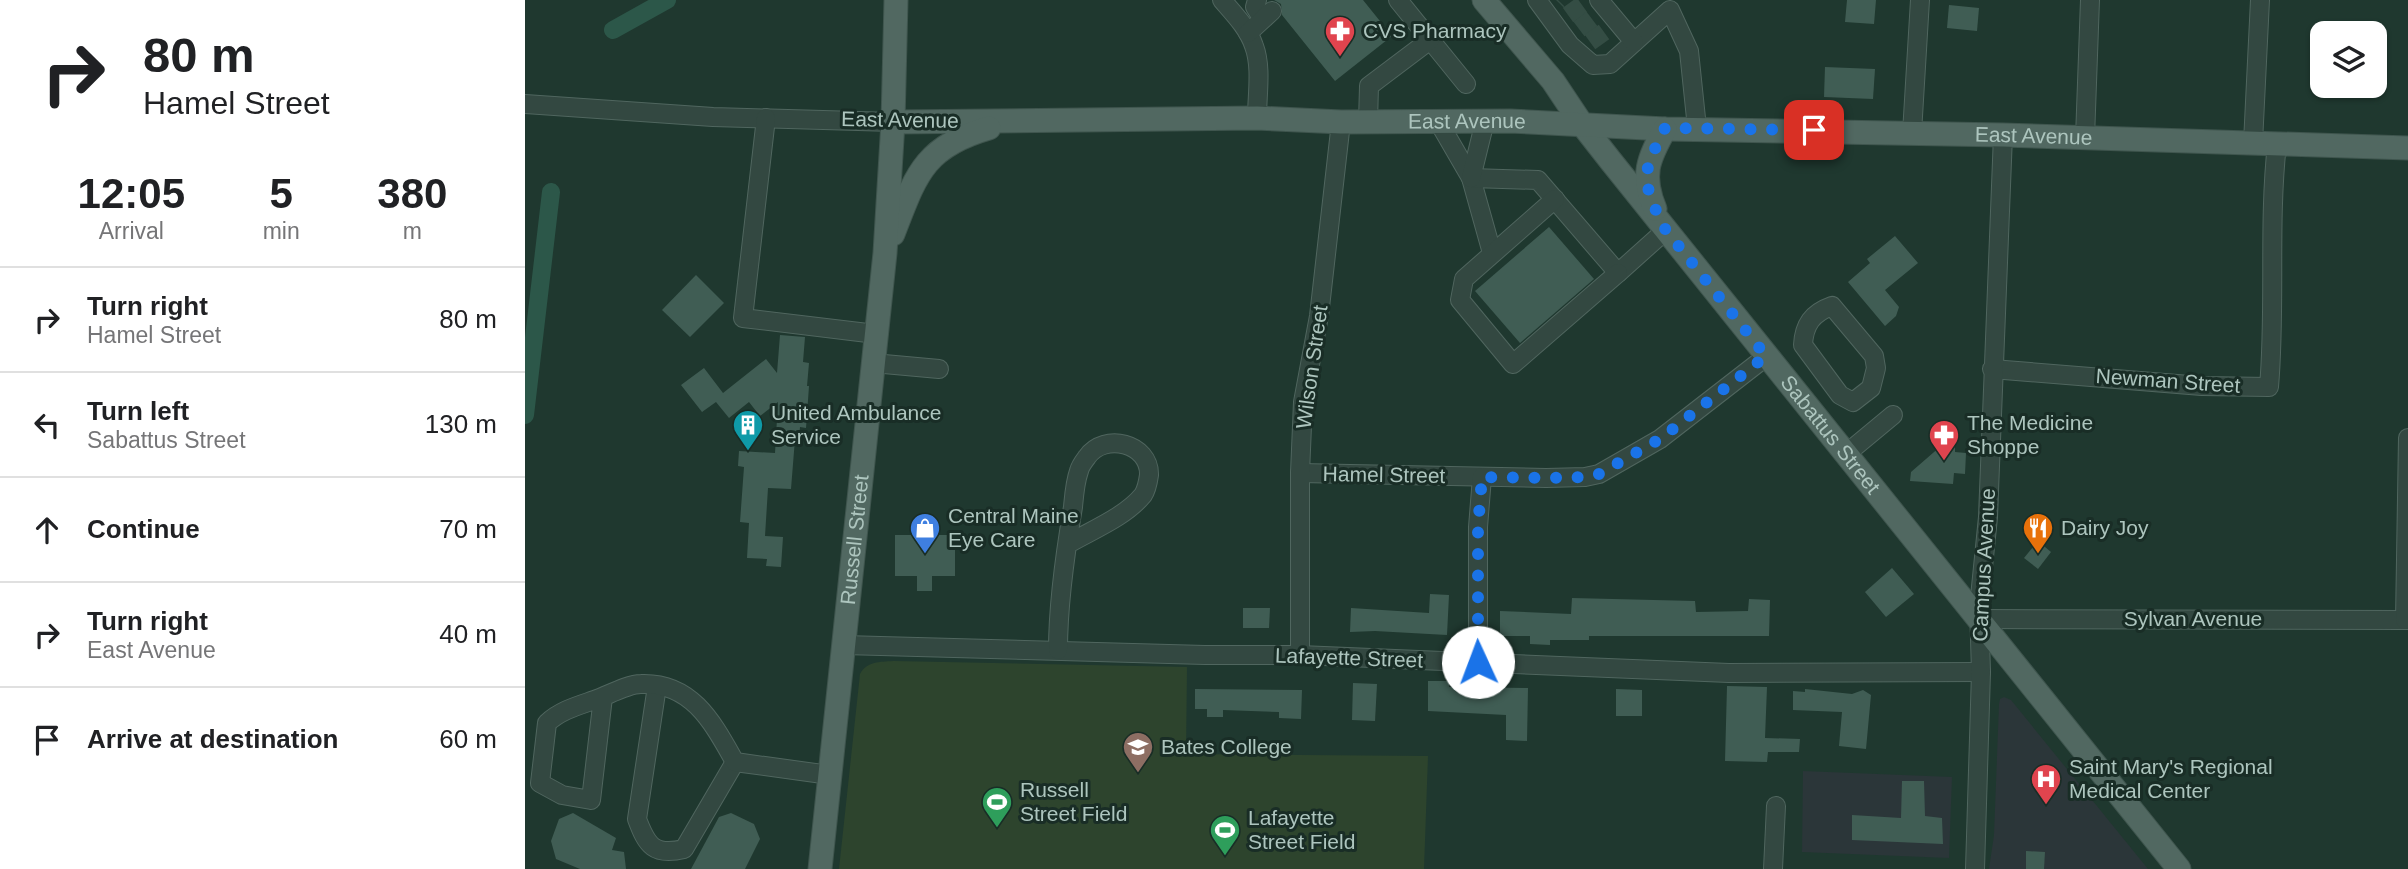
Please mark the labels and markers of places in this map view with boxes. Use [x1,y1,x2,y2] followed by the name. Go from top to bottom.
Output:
[1323,14,1357,58] pharmacy icon: CVS Pharmacy
[1363,19,1507,42] place label: CVS Pharmacy
[1784,100,1844,160] pin
[771,401,941,448] place label: United Ambulance Service
[731,408,765,452] building icon: United Ambulance Service
[1967,411,2093,458] place label: The Medicine Shoppe
[1927,418,1961,462] pharmacy icon: The Medicine Shoppe
[948,504,1079,551] place label: Central Maine Eye Care
[908,511,942,555] shop icon: Central Maine Eye Care
[2021,511,2055,555] restaurant icon: Dairy Joy
[2061,516,2149,539] place label: Dairy Joy
[1121,730,1155,774] school or university icon: Bates College
[1161,735,1292,758] place label: Bates College
[2069,755,2273,802] place label: Saint Mary's Regional Medical Center
[2029,762,2063,806] hospital icon: Saint Mary's Regional Medical Center
[1020,778,1127,825] place label: Russell Street Field
[980,785,1014,829] sports icon: Russell Street Field
[1248,806,1355,853] place label: Lafayette Street Field
[1208,813,1242,857] sports icon: Lafayette Street Field

